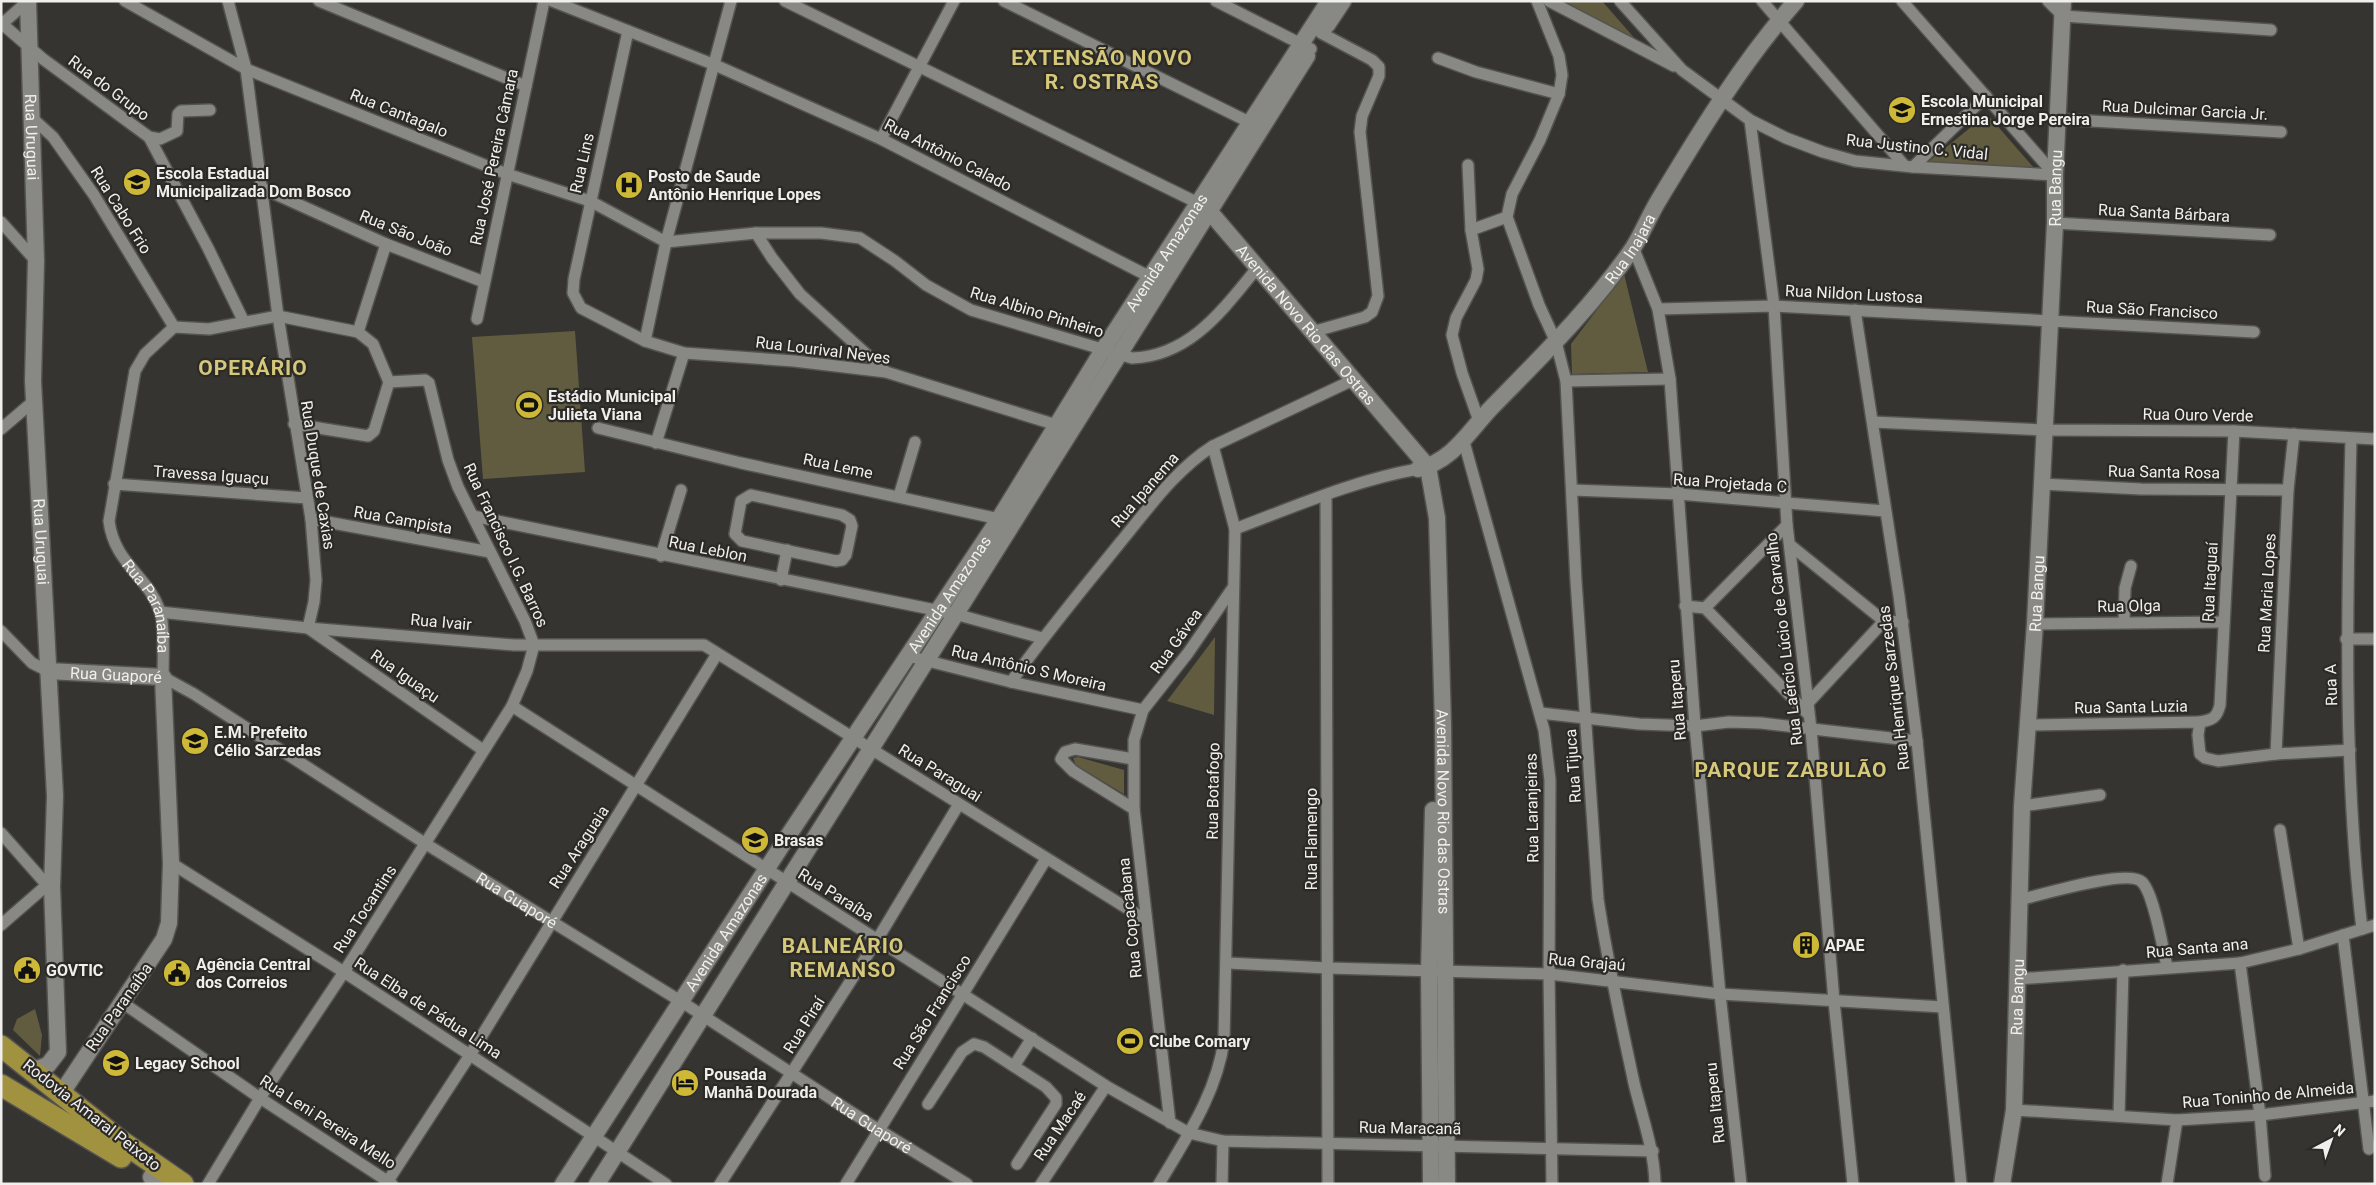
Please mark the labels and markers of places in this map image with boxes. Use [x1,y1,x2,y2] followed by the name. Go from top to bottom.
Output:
[1921,92,2090,129] place label: Escola Municipal Ernestina Jorge Pereira
[1887,95,1917,125] school or university icon: Escola Municipal Ernestina Jorge Pereira
[156,164,351,201] place label: Escola Estadual Municipalizada Dom Bosco
[122,167,152,197] school or university icon: Escola Estadual Municipalizada Dom Bosco
[648,167,821,204] place label: Posto de Saude Antônio Henrique Lopes
[614,170,644,200] hospital icon: Posto de Saude Antônio Henrique Lopes
[548,387,676,424] place label: Estádio Municipal Julieta Viana
[514,390,544,420] sports icon: Estádio Municipal Julieta Viana
[214,723,321,760] place label: E.M. Prefeito Célio Sarzedas
[180,726,210,756] school or university icon: E.M. Prefeito Célio Sarzedas
[740,825,770,855] school or university icon: Brasas
[774,831,823,850] place label: Brasas
[1791,930,1821,960] building icon: APAE
[1825,936,1865,955] place label: APAE
[12,955,42,985] public building icon: GOVTIC
[196,955,311,992] place label: Agência Central dos Correios
[162,958,192,988] public building icon: Agência Central dos Correios
[46,961,103,980] place label: GOVTIC
[1115,1026,1145,1056] sports icon: Clube Comary
[1149,1032,1251,1051] place label: Clube Comary
[101,1048,131,1078] school or university icon: Legacy School
[135,1054,240,1073] place label: Legacy School
[704,1065,818,1102] place label: Pousada Manhã Dourada
[670,1068,700,1098] hotel icon: Pousada Manhã Dourada

